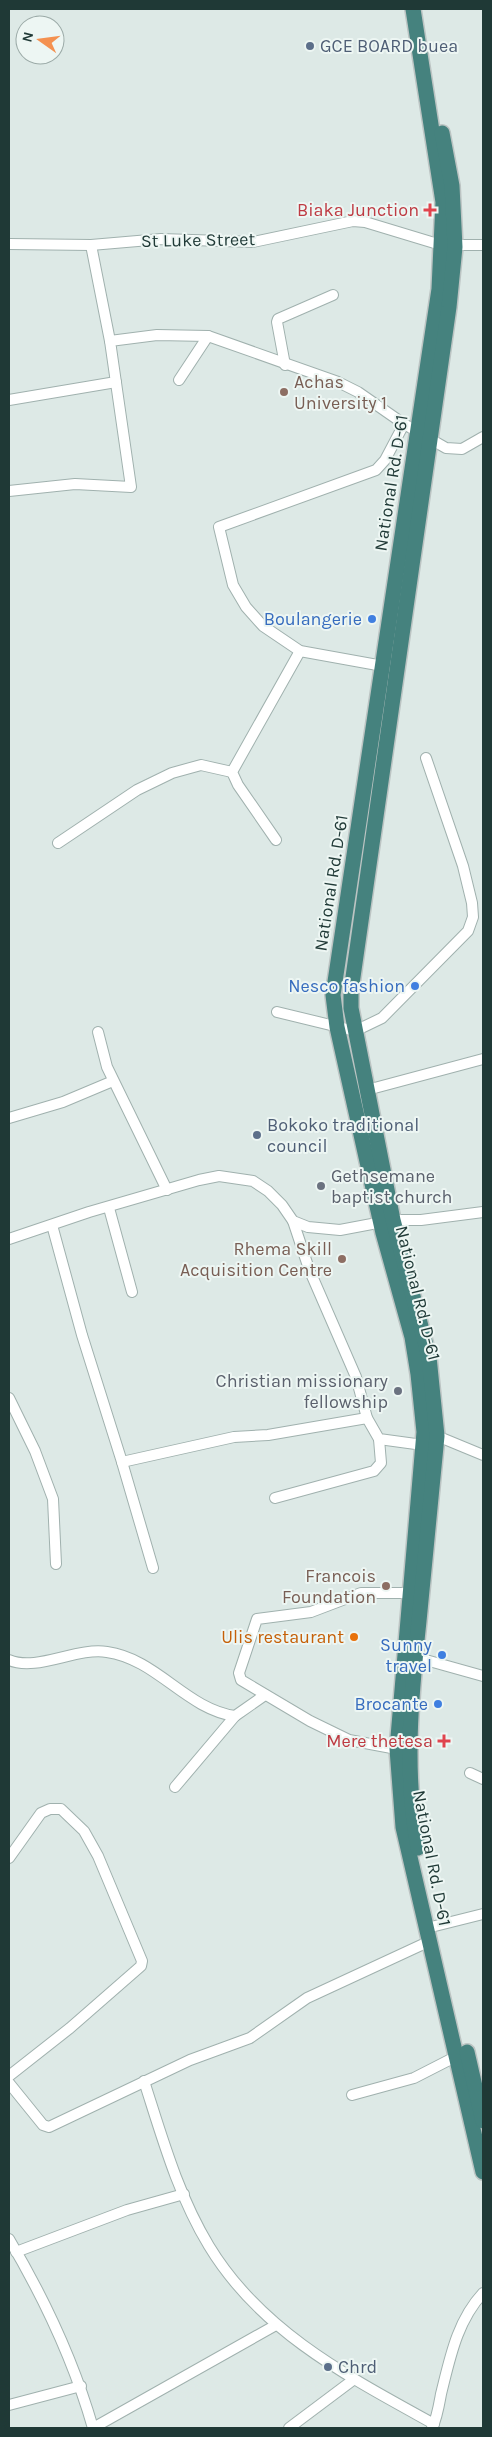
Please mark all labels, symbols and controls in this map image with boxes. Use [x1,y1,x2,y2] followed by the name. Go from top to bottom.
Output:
[15,15,65,65] north arrow
[18,30,37,44] text: N
[320,35,458,57] place label: GCE BOARD buea
[304,40,316,52] marker: GCE BOARD buea
[297,199,419,221] place label: Biaka Junction
[423,203,437,217] marker: Biaka Junction
[141,228,256,252] street label: St Luke Street
[294,371,387,414] place label: Achas University 1
[278,386,290,398] marker: Achas University 1
[369,413,413,553] street label: National Rd. D-61
[264,608,362,630] place label: Boulangerie
[366,613,378,625] marker: Boulangerie
[309,813,353,953] street label: National Rd. D-61
[288,975,405,997] place label: Nesco fashion
[409,980,421,992] marker: Nesco fashion
[267,1114,419,1157] place label: Bokoko traditional council
[251,1129,263,1141] marker: Bokoko traditional council
[331,1165,452,1208] place label: Gethsemane baptist church
[315,1180,327,1192] marker: Gethsemane baptist church
[391,1223,445,1363] street label: National Rd. D-61
[180,1238,332,1281] place label: Rhema Skill Acquisition Centre
[336,1253,348,1265] marker: Rhema Skill Acquisition Centre
[216,1370,389,1413] place label: Christian missionary fellowship
[392,1385,404,1397] marker: Christian missionary fellowship
[282,1565,376,1608] place label: Francois Foundation
[380,1580,392,1592] marker: Francois Foundation
[221,1626,344,1648] place label: Ulis restaurant
[348,1631,360,1643] marker: Ulis restaurant
[380,1634,433,1677] place label: Sunny travel
[436,1649,448,1661] marker: Sunny travel
[354,1693,428,1715] place label: Brocante
[432,1698,444,1710] marker: Brocante
[326,1730,433,1752] place label: Mere thetesa
[437,1734,451,1748] marker: Mere thetesa
[408,1788,456,1928] street label: National Rd. D-61
[338,2356,377,2378] place label: Chrd
[322,2361,334,2373] marker: Chrd

